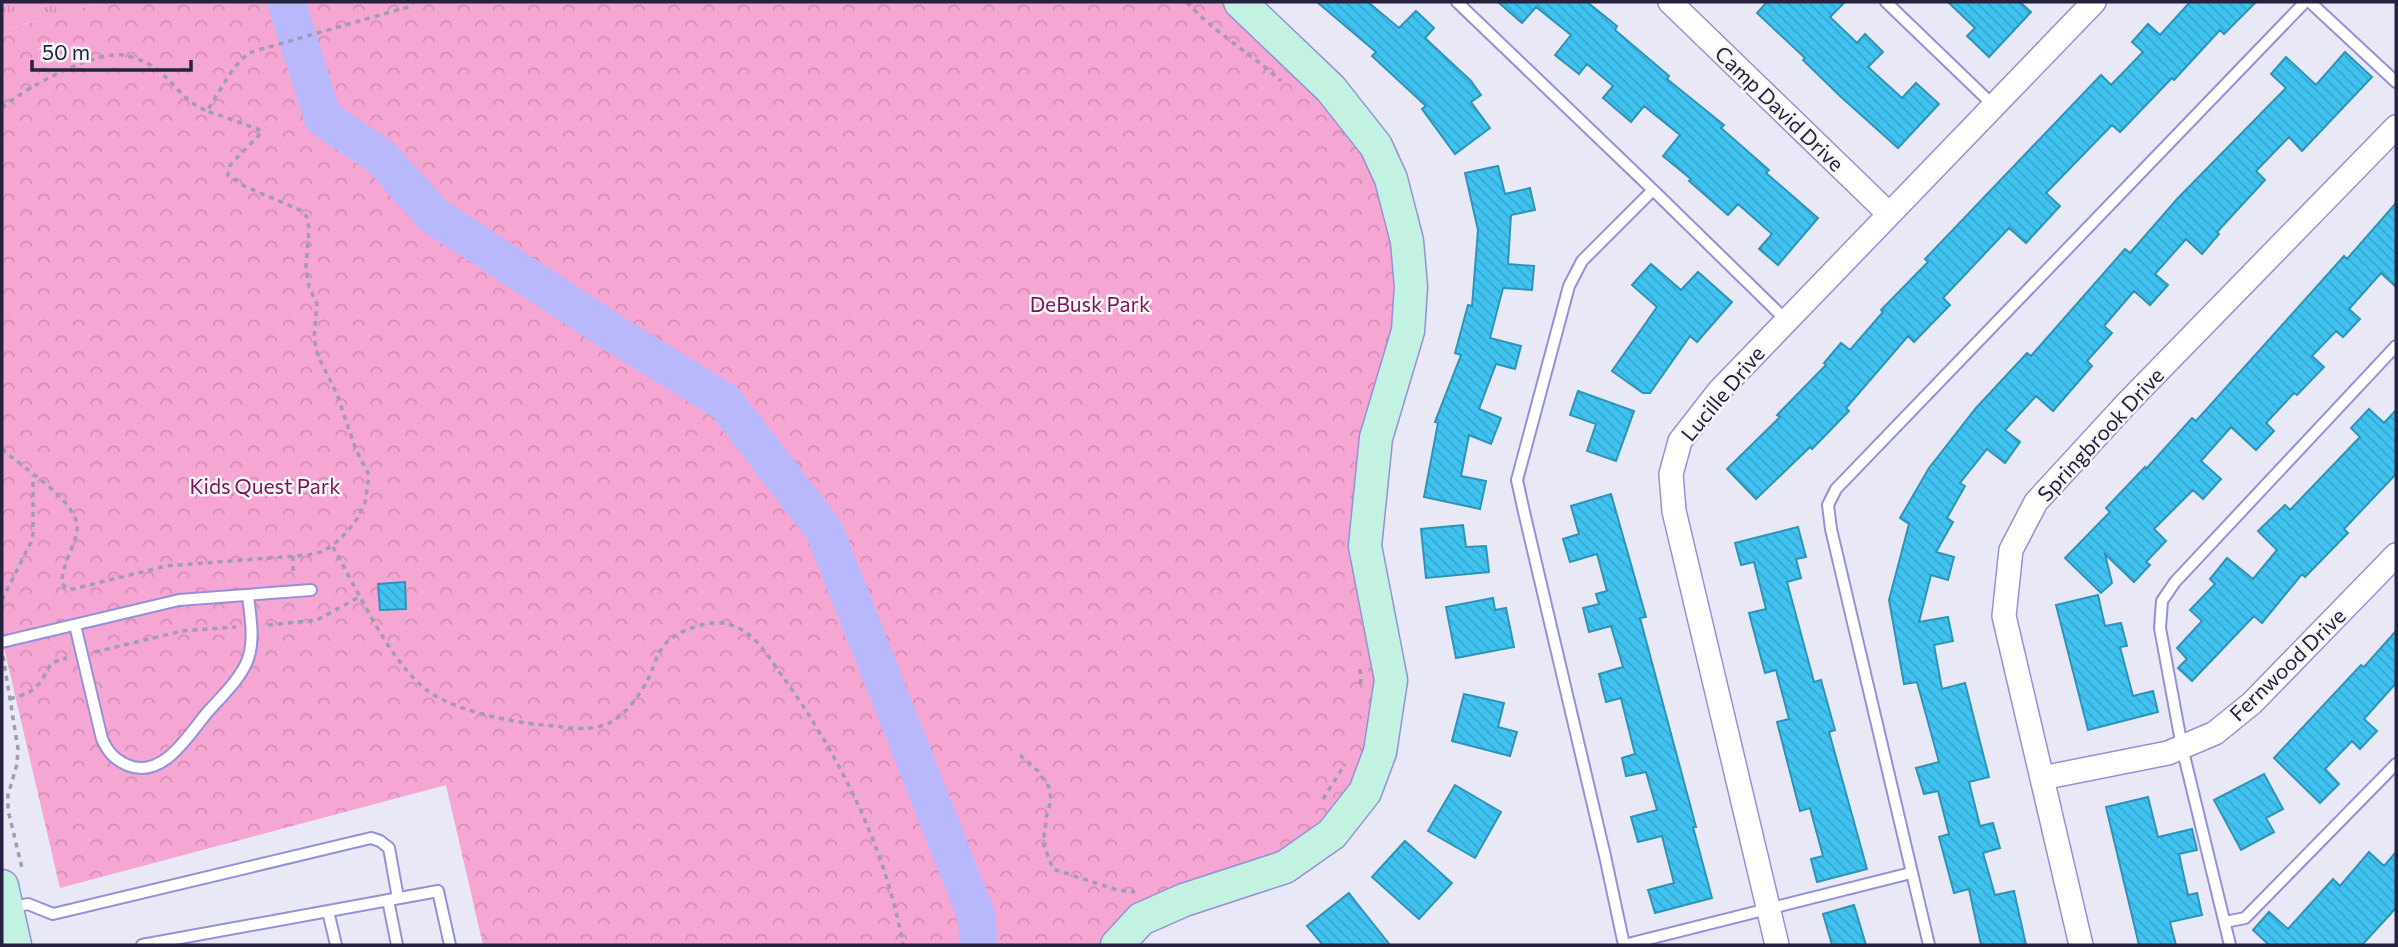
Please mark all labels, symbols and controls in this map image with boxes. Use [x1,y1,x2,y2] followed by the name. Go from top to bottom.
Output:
[32,28,191,72] scale bar
[42,39,90,64] text: 50 m
[1710,40,1850,176] street label: Camp David Drive
[1030,291,1150,316] park label: DeBusk Park
[1675,341,1769,445] street label: Lucille Drive
[2032,362,2168,506] street label: Springbrook Drive
[189,473,341,498] park label: Kids Quest Park
[2224,602,2350,726] street label: Fernwood Drive

